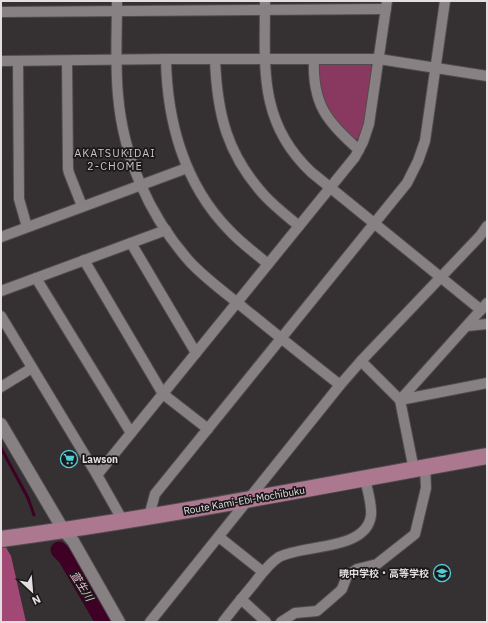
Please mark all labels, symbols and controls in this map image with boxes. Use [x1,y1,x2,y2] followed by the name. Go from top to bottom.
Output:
[74,146,156,173] district label: AKATSUKIDAI 2-CHOME
[59,449,79,469] supermarket icon: Lawson
[82,453,118,466] place label: Lawson
[182,483,306,518] street label: Route Kami-Ebi-Mochibuku
[432,563,452,583] school or university icon: 暁中学校・高等学校
[339,567,429,580] place label: 暁中学校・高等学校
[67,568,97,605] water label: 萱生川
[12,571,52,611] north arrow
[30,592,43,608] text: N

